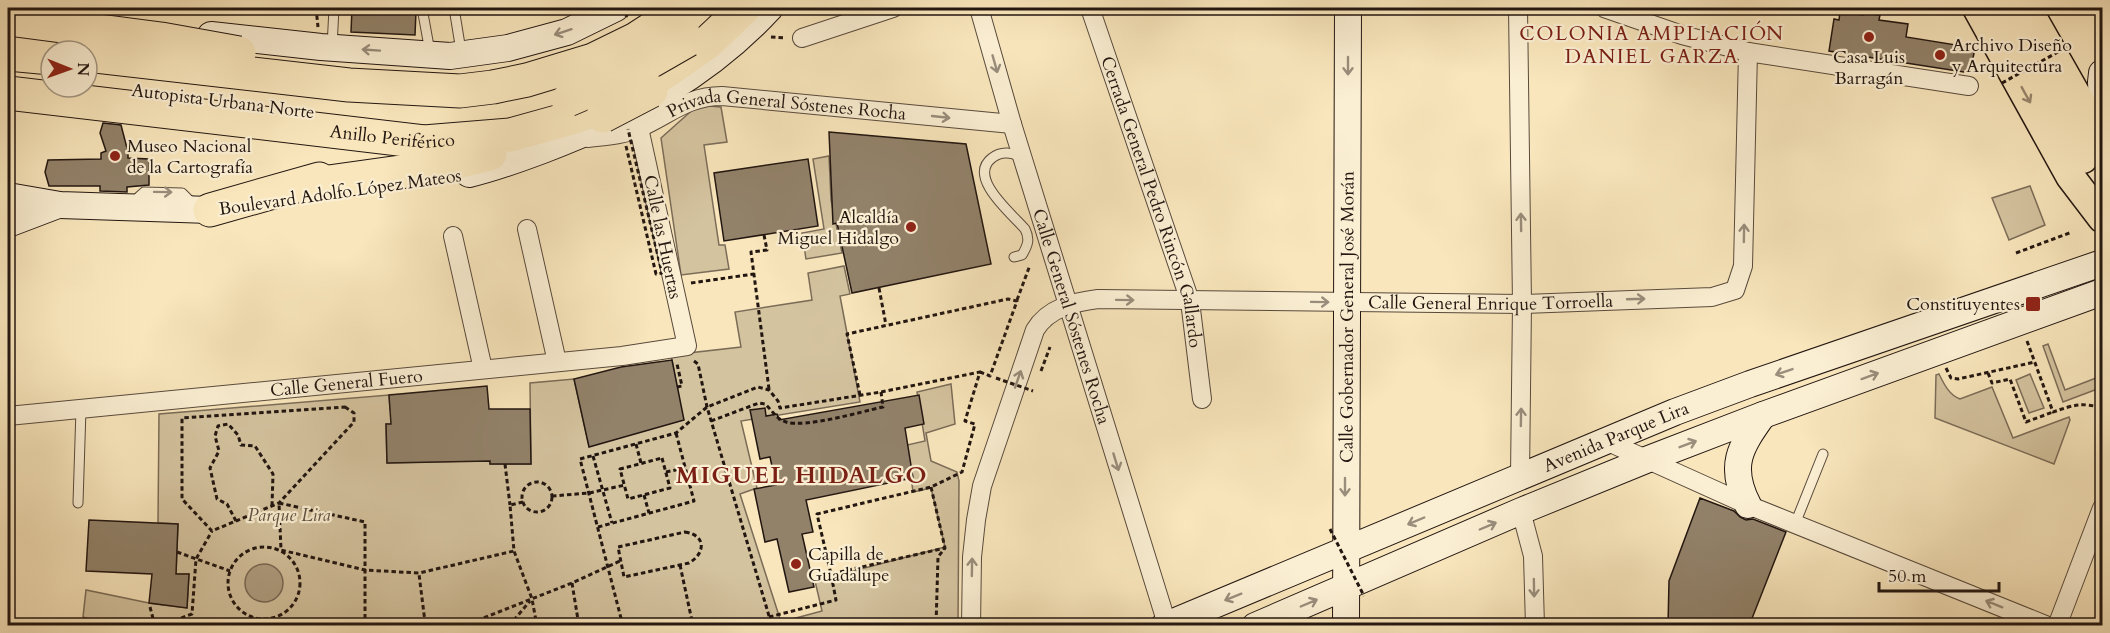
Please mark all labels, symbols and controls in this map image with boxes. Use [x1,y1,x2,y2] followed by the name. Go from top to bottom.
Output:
[1519,20,1785,70] district label: COLONIA AMPLIACIÓN DANIEL GARZA
[554,27,573,38] one-way arrow
[1862,30,1876,44] marker: Casa Luis Barragán
[1951,33,2072,79] place label: Archivo Diseño y Arquitectura
[39,39,99,99] north arrow
[361,45,381,56] one-way arrow
[1833,45,1905,91] place label: Casa Luis Barragán
[1933,48,1947,62] marker: Archivo Diseño y Arquitectura
[1094,53,1208,349] street label: Cerrada General Pedro Rincón Gallardo
[990,54,1001,73] one-way arrow
[1342,55,1354,75] one-way arrow
[72,62,94,76] text: N
[130,78,316,125] street label: Autopista Urbana Norte
[662,84,907,127] street label: Privada General Sóstenes Rocha
[2020,86,2032,103] one-way arrow
[930,112,950,123] one-way arrow
[328,119,456,155] street label: Anillo Periférico
[127,134,253,180] place label: Museo Nacional de la Cartografía
[108,149,122,163] marker: Museo Nacional de la Cartografía
[217,163,463,222] street label: Boulevard Adolfo López Mateos
[1335,170,1360,463] street label: Calle Gobernador General José Morán
[637,173,688,301] street label: Calle las Huertas
[153,186,173,198] one-way arrow
[778,205,899,251] place label: Alcaldía Miguel Hidalgo
[1026,206,1116,428] street label: Calle General Sóstenes Rocha
[1515,213,1527,233] one-way arrow
[904,220,918,234] marker: Alcaldía Miguel Hidalgo
[1738,223,1749,243] one-way arrow
[1368,289,1614,317] street label: Calle General Enrique Torroella
[1906,292,2020,317] place label: Constituyentes
[1115,294,1135,306] one-way arrow
[1626,294,1646,305] one-way arrow
[2024,295,2042,313] marker: Constituyentes
[1310,297,1329,308] one-way arrow
[269,364,424,403] street label: Calle General Fuero
[1775,367,1794,378] one-way arrow
[1860,369,1879,380] one-way arrow
[1013,370,1024,389] one-way arrow
[1540,396,1693,479] street label: Avenida Parque Lira
[1515,408,1527,428] one-way arrow
[1678,438,1696,449] one-way arrow
[1111,452,1122,471] one-way arrow
[676,459,928,492] district label: MIGUEL HIDALGO
[1340,477,1351,497] one-way arrow
[247,503,331,528] park label: Parque Lira
[1407,516,1425,527] one-way arrow
[1478,520,1496,531] one-way arrow
[808,542,889,588] place label: Capilla de Guadalupe
[1879,555,1999,593] scale bar
[789,557,803,571] marker: Capilla de Guadalupe
[966,558,978,578] one-way arrow
[1888,564,1927,589] text: 50 m
[1528,578,1540,598] one-way arrow
[1224,592,1242,603] one-way arrow
[1299,597,1317,608] one-way arrow
[1985,598,2004,609] one-way arrow

